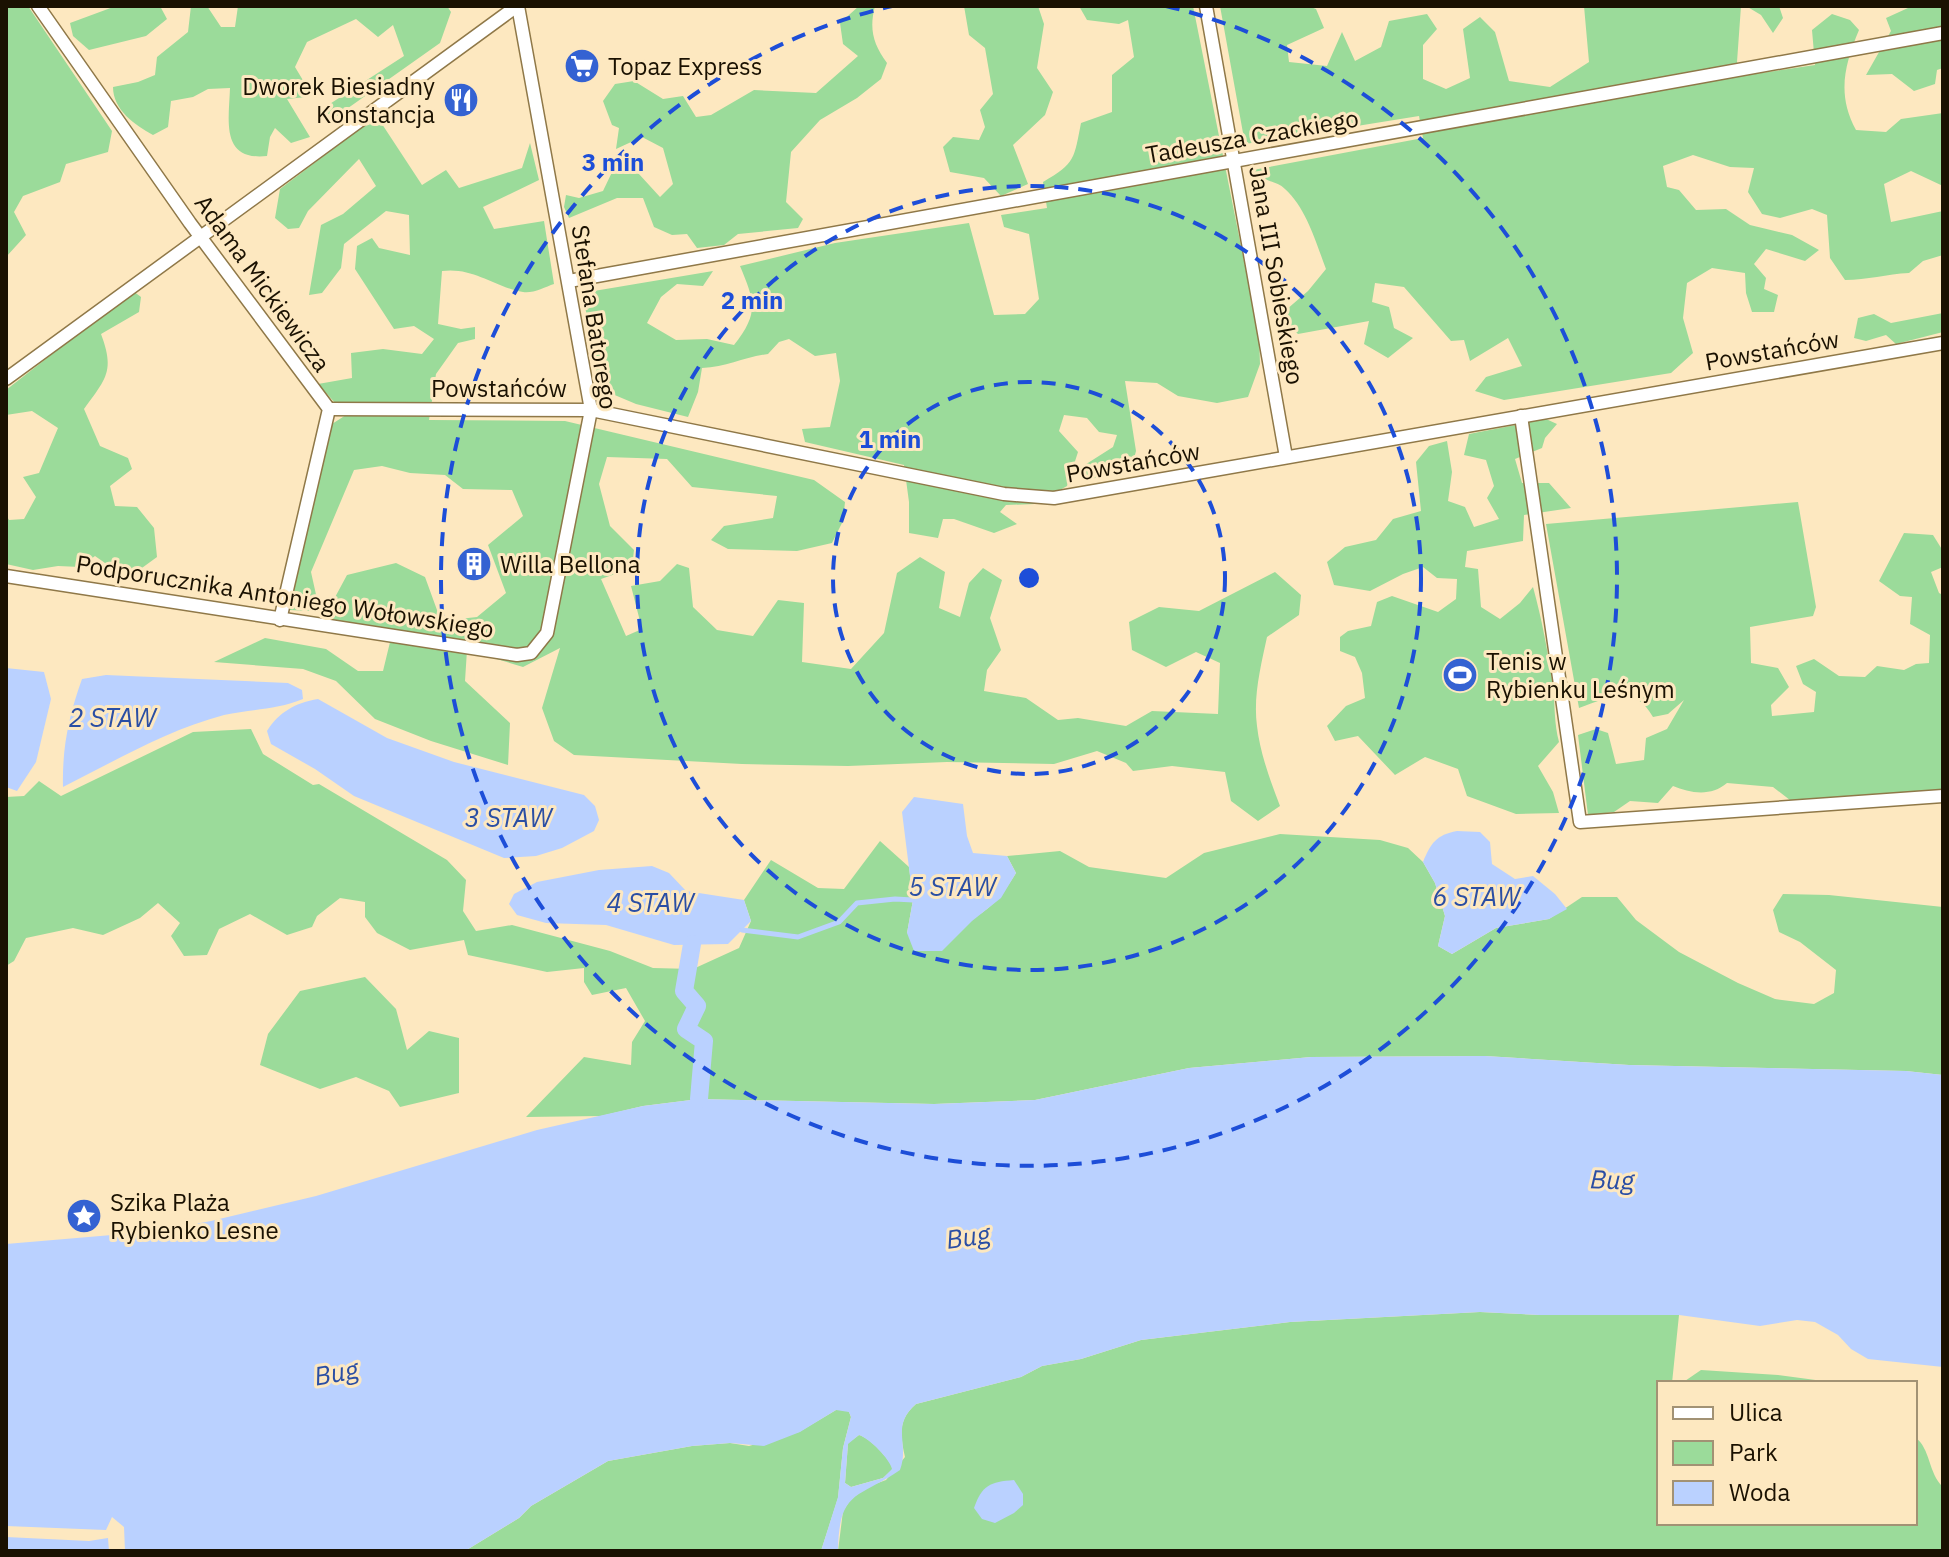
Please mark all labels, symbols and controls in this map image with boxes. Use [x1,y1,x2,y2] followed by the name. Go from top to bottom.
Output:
[563,47,601,85] supermarket icon: Topaz Express
[608,50,762,82] place label: Topaz Express
[242,70,435,130] place label: Dworek Biesiadny Konstancja
[442,81,480,119] restaurant icon: Dworek Biesiadny Konstancja
[1143,102,1361,170] street label: Tadeusza Czackiego
[582,146,644,178] text: 3 min
[1242,163,1312,387] street label: Jana III Sobieskiego
[188,188,338,378] street label: Adama Mickiewicza
[565,223,625,411] street label: Stefana Batorego
[721,284,783,316] text: 2 min
[1702,322,1842,378] street label: Powstańców
[431,372,567,404] street label: Powstańców
[859,423,921,455] text: 1 min
[1063,434,1203,490] street label: Powstańców
[455,545,493,583] building icon: Willa Bellona
[74,547,496,645] street label: Podporucznika Antoniego Wołowskiego
[500,548,641,580] place label: Willa Bellona
[1015,564,1043,592] centre of rings
[1486,645,1675,705] place label: Tenis w Rybienku Leśnym
[1441,656,1479,694] sports icon: Tenis w Rybienku Leśnym
[68,700,158,734] water label: 2 STAW
[464,800,554,834] water label: 3 STAW
[908,869,998,903] water label: 5 STAW
[1432,879,1522,913] water label: 6 STAW
[606,885,696,919] water label: 4 STAW
[1589,1161,1636,1197] water label: Bug
[110,1186,279,1246] place label: Szika Plaża Rybienko Lesne
[65,1197,103,1235] place icon: Szika Plaża Rybienko Lesne
[944,1216,994,1256] water label: Bug
[311,1351,362,1393] water label: Bug
[1657,1381,1917,1525] legend
[1729,1396,1783,1428] text: Ulica
[1729,1436,1778,1468] text: Park
[1729,1476,1790,1508] text: Woda

